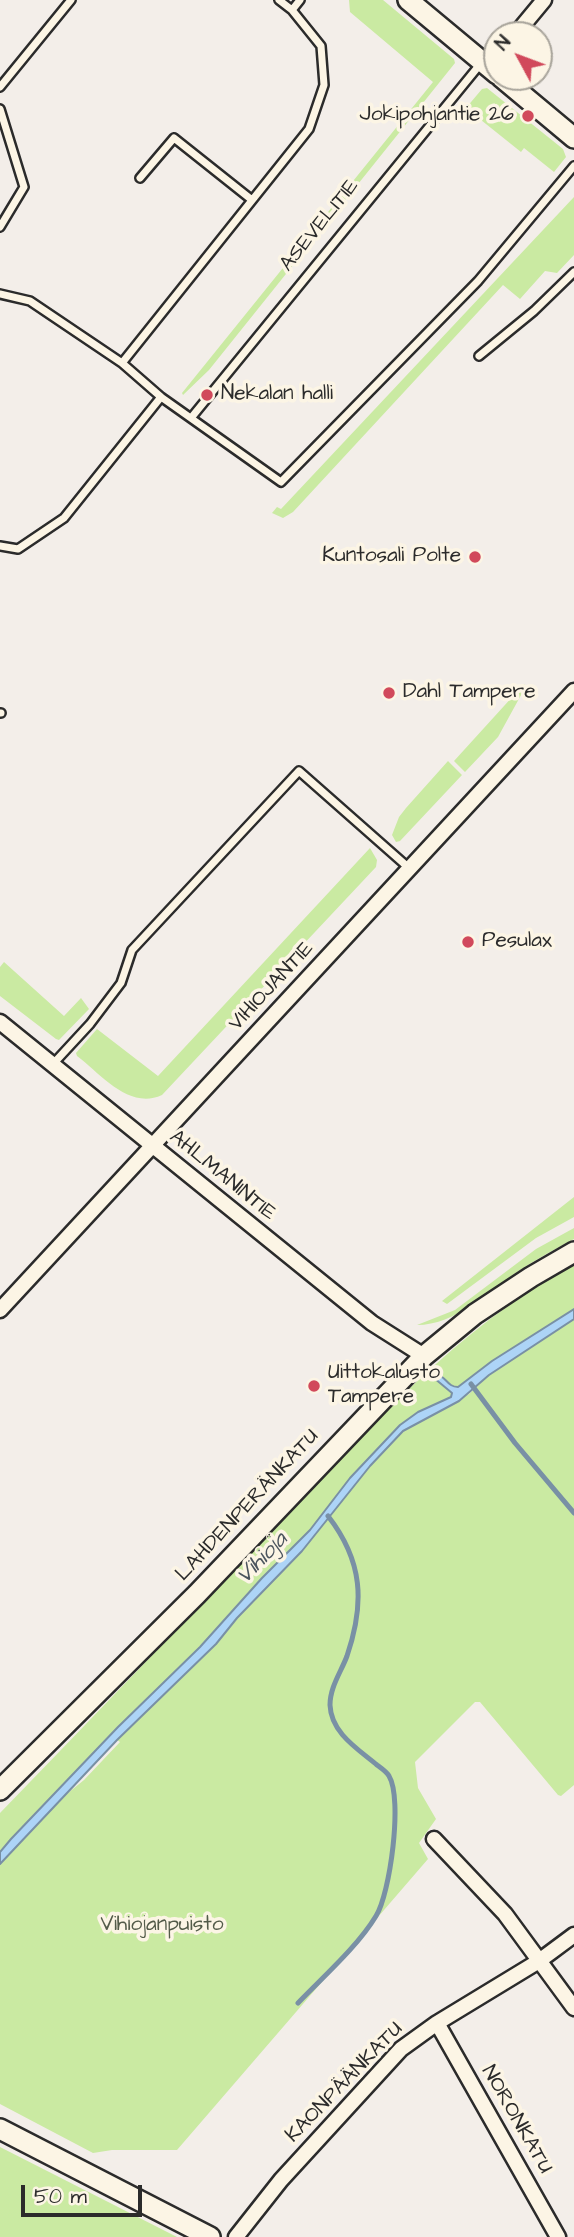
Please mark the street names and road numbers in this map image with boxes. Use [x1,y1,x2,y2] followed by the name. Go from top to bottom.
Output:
[275,175,365,277] street label: ASEVELITIE
[224,937,320,1037] street label: VIHIOJANTIE
[164,1125,280,1227] street label: AHLMANINTIE
[171,1425,325,1587] street label: LAHDENPERÄNKATU
[281,2017,409,2149] street label: KAONPÄÄNKATU
[475,2062,557,2178] street label: NORONKATU

